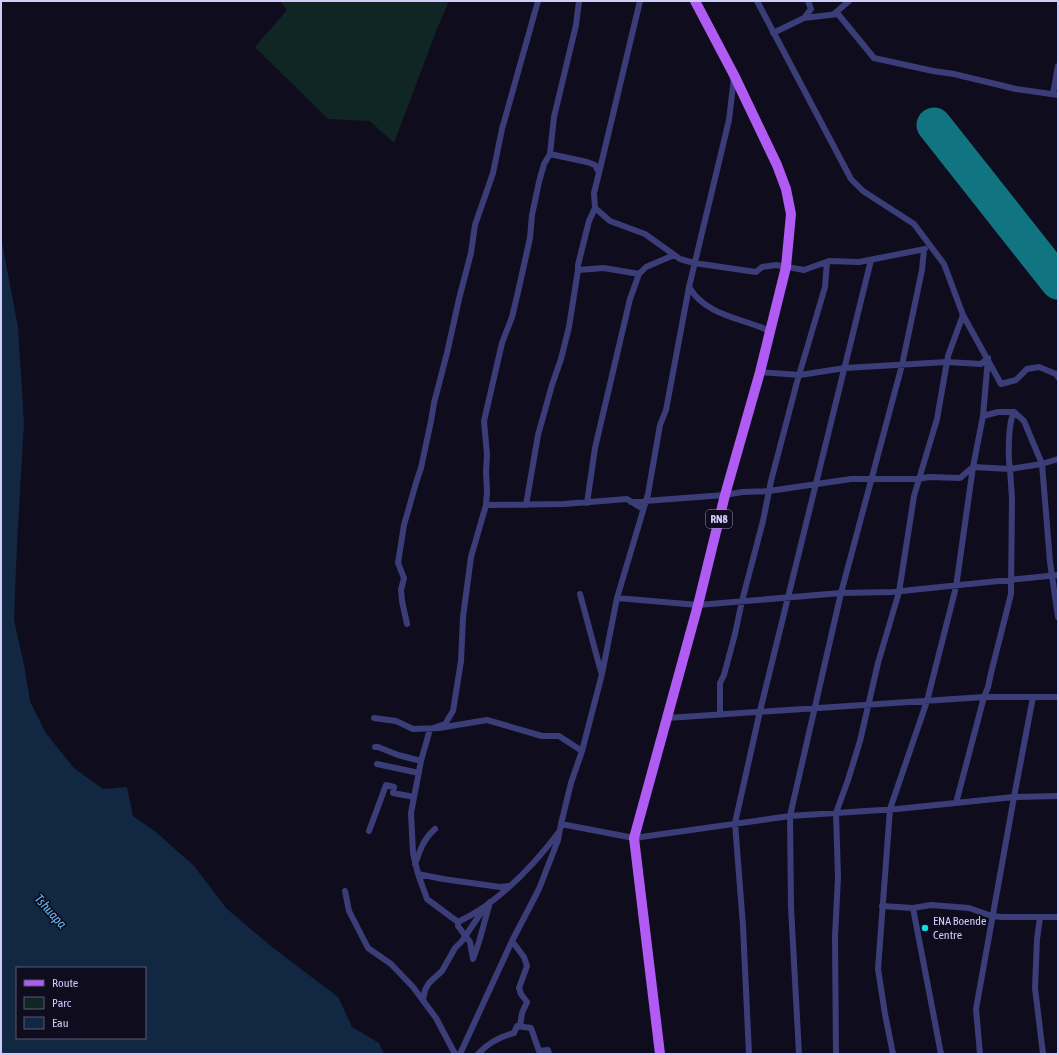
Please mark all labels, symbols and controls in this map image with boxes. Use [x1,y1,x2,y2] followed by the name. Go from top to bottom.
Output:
[706,510,732,528] road number: RN8
[32,891,70,931] water label: Tshuapa
[933,914,986,942] place label: ENA Boende Centre
[920,923,930,933] marker: ENA Boende Centre
[16,967,146,1039] legend
[52,976,78,990] text: Route
[52,996,72,1010] text: Parc
[52,1016,69,1030] text: Eau

